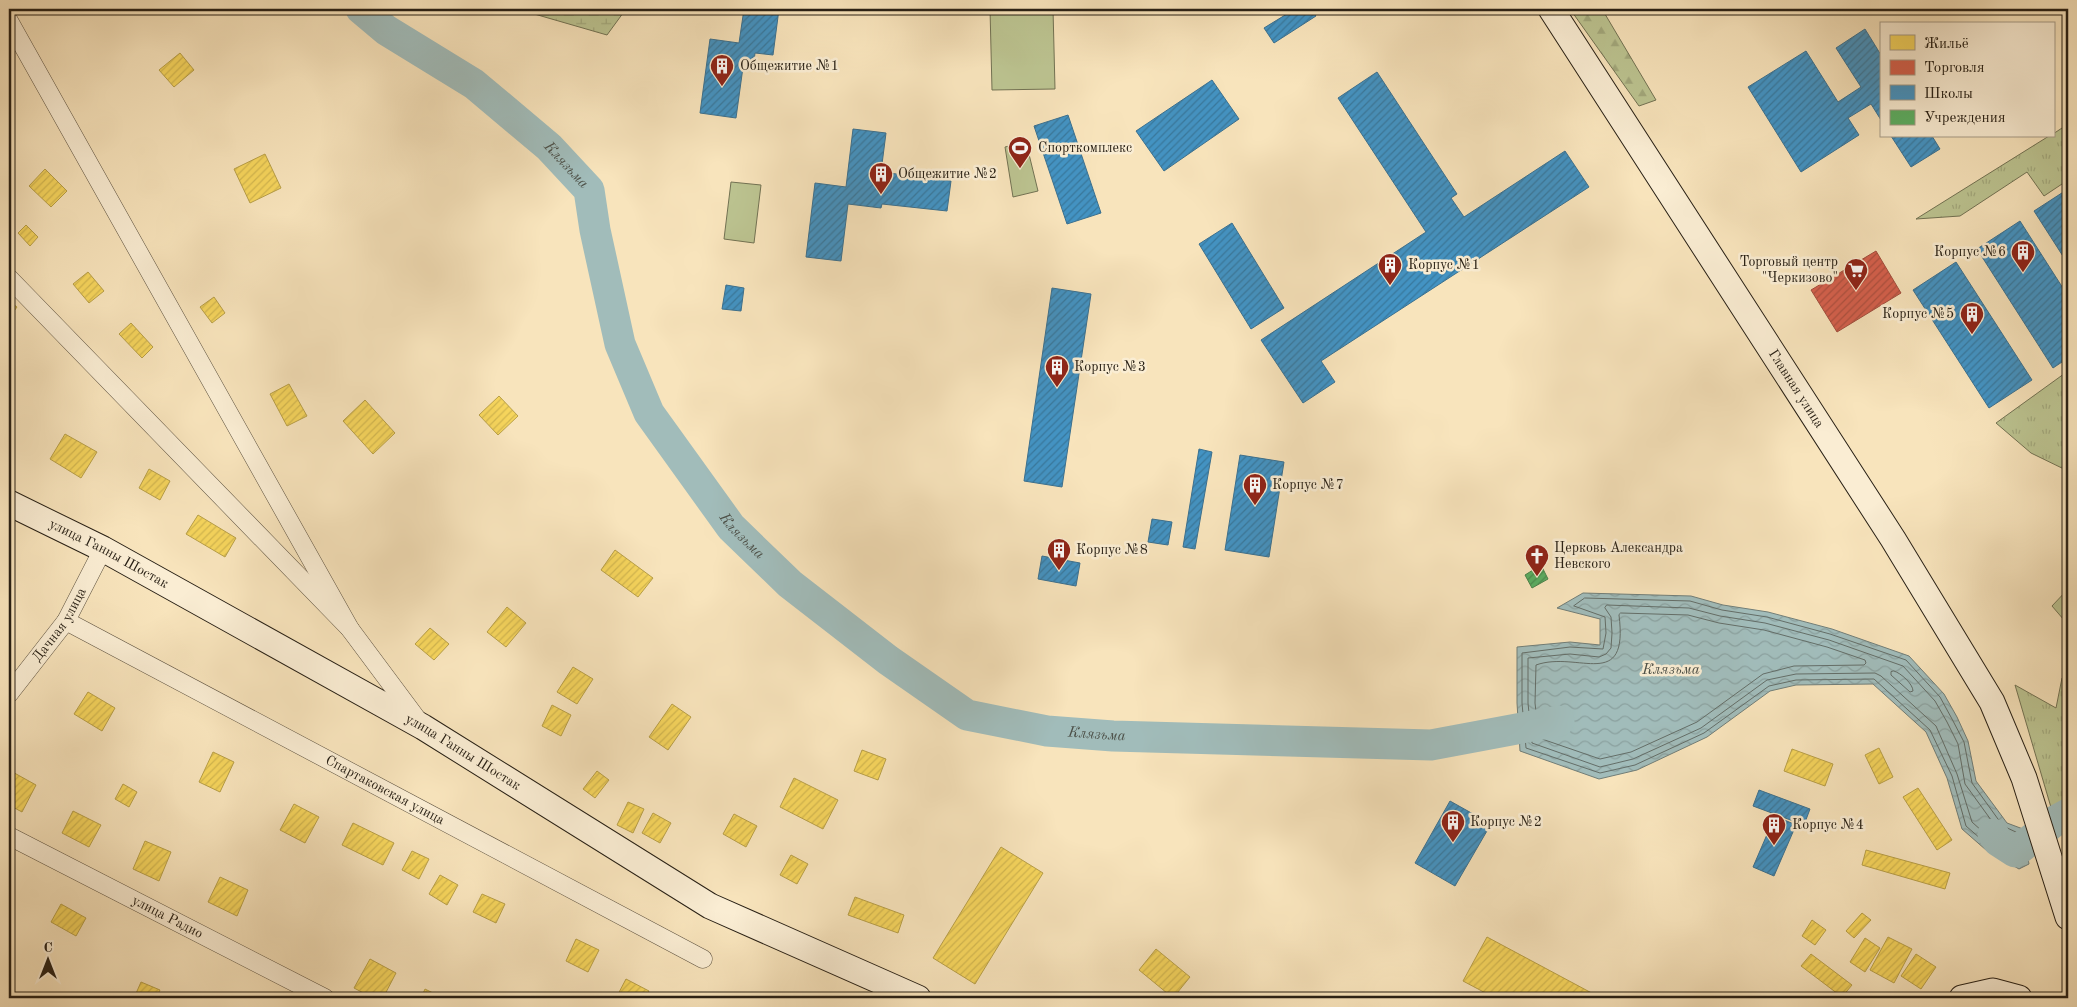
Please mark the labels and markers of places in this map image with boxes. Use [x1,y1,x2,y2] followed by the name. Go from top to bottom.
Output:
[709,53,735,87] building icon: Общежитие №1
[740,59,839,73] place label: Общежитие №1
[1007,135,1033,169] sports icon: Спорткомплекс
[1038,141,1132,155] place label: Спорткомплекс
[868,161,894,195] building icon: Общежитие №2
[898,167,997,181] place label: Общежитие №2
[2010,239,2036,273] building icon: Корпус №6
[1934,245,2006,259] place label: Корпус №6
[1377,252,1403,286] building icon: Корпус №1
[1739,255,1838,285] place label: Торговый центр "Черкизово"
[1843,257,1869,291] supermarket icon: Торговый центр "Черкизово"
[1408,258,1480,272] place label: Корпус №1
[1959,301,1985,335] building icon: Корпус №5
[1882,307,1954,321] place label: Корпус №5
[1044,354,1070,388] building icon: Корпус №3
[1074,360,1146,374] place label: Корпус №3
[1242,472,1268,506] building icon: Корпус №7
[1272,478,1344,492] place label: Корпус №7
[1046,537,1072,571] building icon: Корпус №8
[1554,541,1683,571] place label: Церковь Александра Невского
[1076,543,1148,557] place label: Корпус №8
[1524,543,1550,577] church icon: Церковь Александра Невского
[1440,809,1466,843] building icon: Корпус №2
[1761,812,1787,846] building icon: Корпус №4
[1470,815,1542,829] place label: Корпус №2
[1792,818,1864,832] place label: Корпус №4

